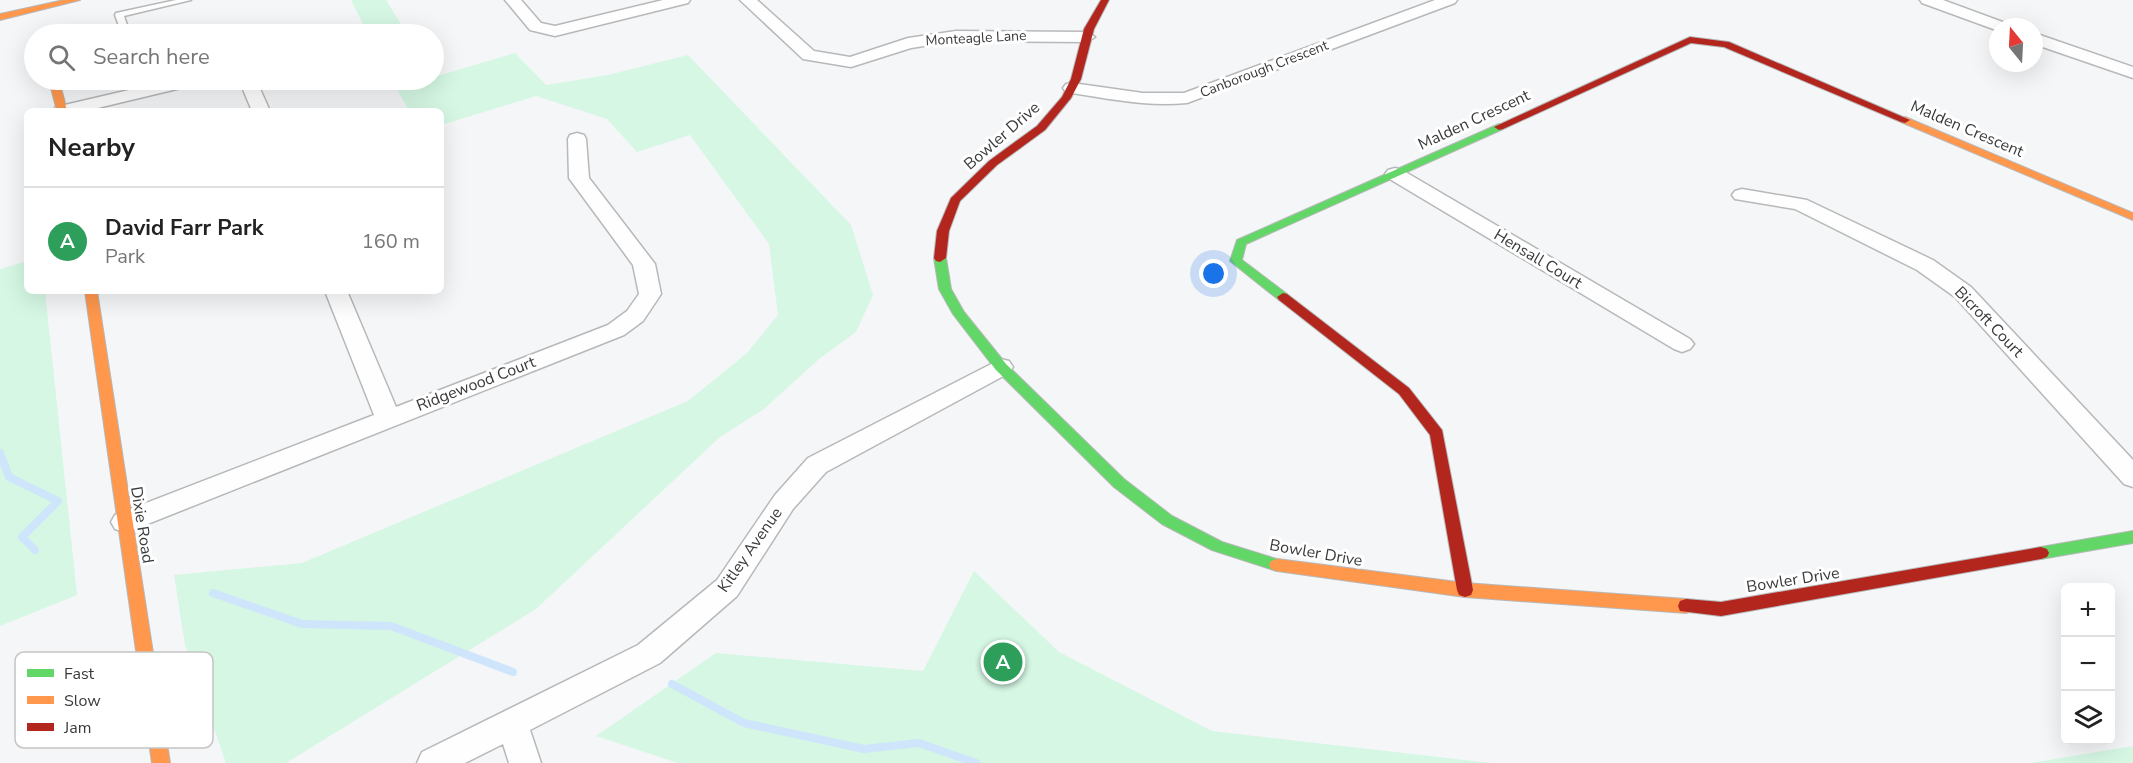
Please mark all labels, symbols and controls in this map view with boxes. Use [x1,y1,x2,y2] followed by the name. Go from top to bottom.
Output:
[1989,18,2043,72] north arrow
[24,24,444,90] search box
[925,26,1027,50] street label: Monteagle Lane
[1197,36,1331,102] street label: Canborough Crescent
[45,41,78,74] icon: search
[93,42,210,72] text: Search here
[1415,84,1534,156] street label: Malden Crescent
[1907,95,2027,163] street label: Malden Crescent
[959,97,1045,175] street label: Bowler Drive
[48,130,135,165] text: Nearby
[105,213,263,243] text: David Farr Park
[1490,224,1587,294] street label: Hensall Court
[60,228,75,255] text: A
[362,228,420,255] text: 160 m
[105,243,145,270] text: Park
[1199,259,1228,288] your location
[1950,282,2029,363] street label: Bicroft Court
[413,351,539,417] street label: Ridgewood Court
[125,485,159,565] street label: Dixie Road
[713,503,787,597] street label: Kitley Avenue
[1268,534,1364,572] street label: Bowler Drive
[1745,562,1841,598] street label: Bowler Drive
[2061,583,2115,745] map controls
[2061,583,2115,637] button: +
[2061,637,2115,691] button: −
[984,640,1022,684] pin: A
[15,652,213,748] legend
[64,663,95,685] text: Fast
[64,690,101,712] text: Slow
[2061,691,2115,745] button: layers
[63,717,91,739] text: Jam

